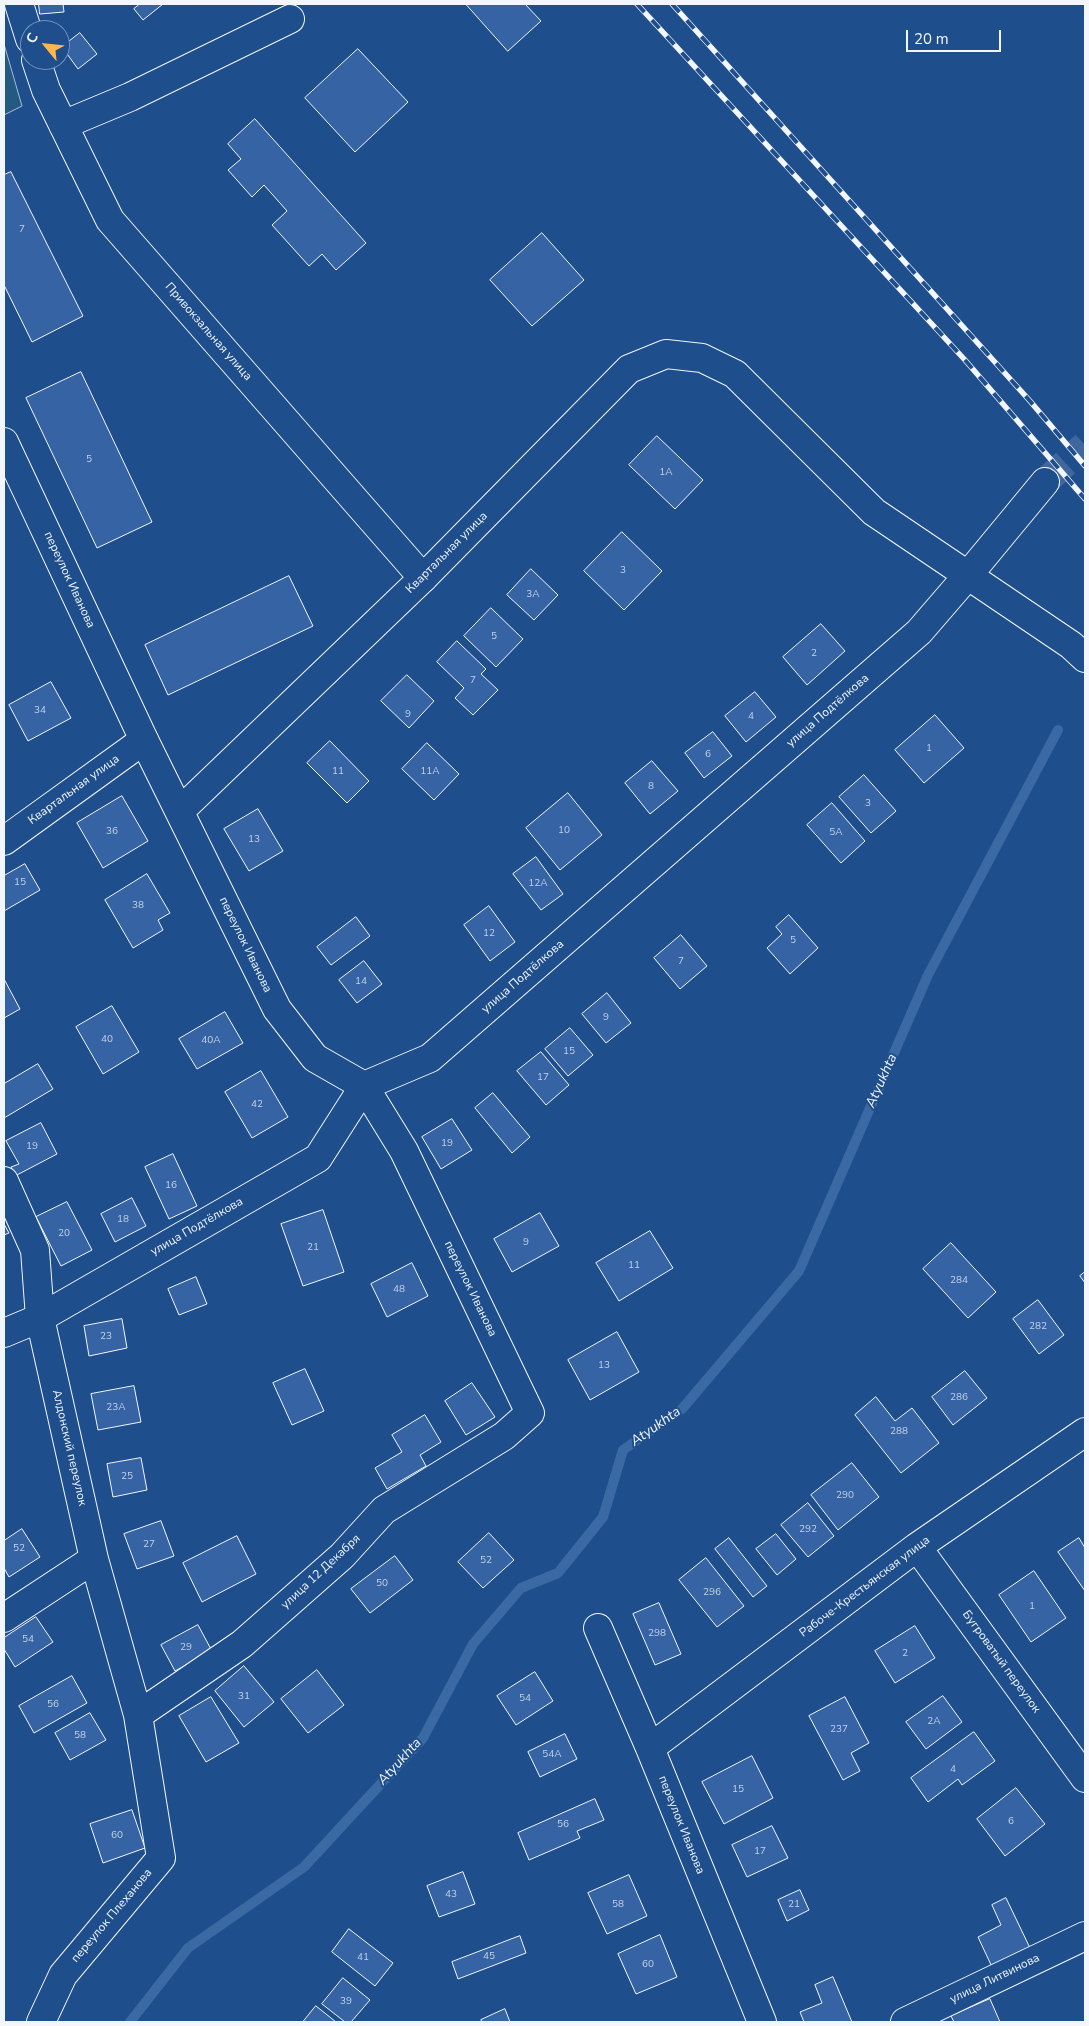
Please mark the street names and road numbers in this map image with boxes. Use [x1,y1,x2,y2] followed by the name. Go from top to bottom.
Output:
[162,280,254,384] street label: Привокзальная улица
[403,509,491,597] street label: Квартальная улица
[40,529,98,631] street label: переулок Иванова
[784,671,872,751] street label: улица Подтёлкова
[25,752,123,828] street label: Квартальная улица
[216,895,274,995] street label: переулок Иванова
[479,937,567,1017] street label: улица Подтёлкова
[148,1195,246,1259] street label: улица Подтёлкова
[441,1239,499,1339] street label: переулок Иванова
[49,1389,89,1507] street label: Алдонский переулок
[278,1532,364,1612] street label: улица 12 Декабря
[797,1533,933,1641] street label: Рабоче-Крестьянская улица
[959,1608,1043,1716] street label: Бугроватый переулок
[655,1774,707,1876] street label: переулок Иванова
[69,1866,155,1966] street label: переулок Плеханова
[948,1951,1042,2007] street label: улица Литвинова

